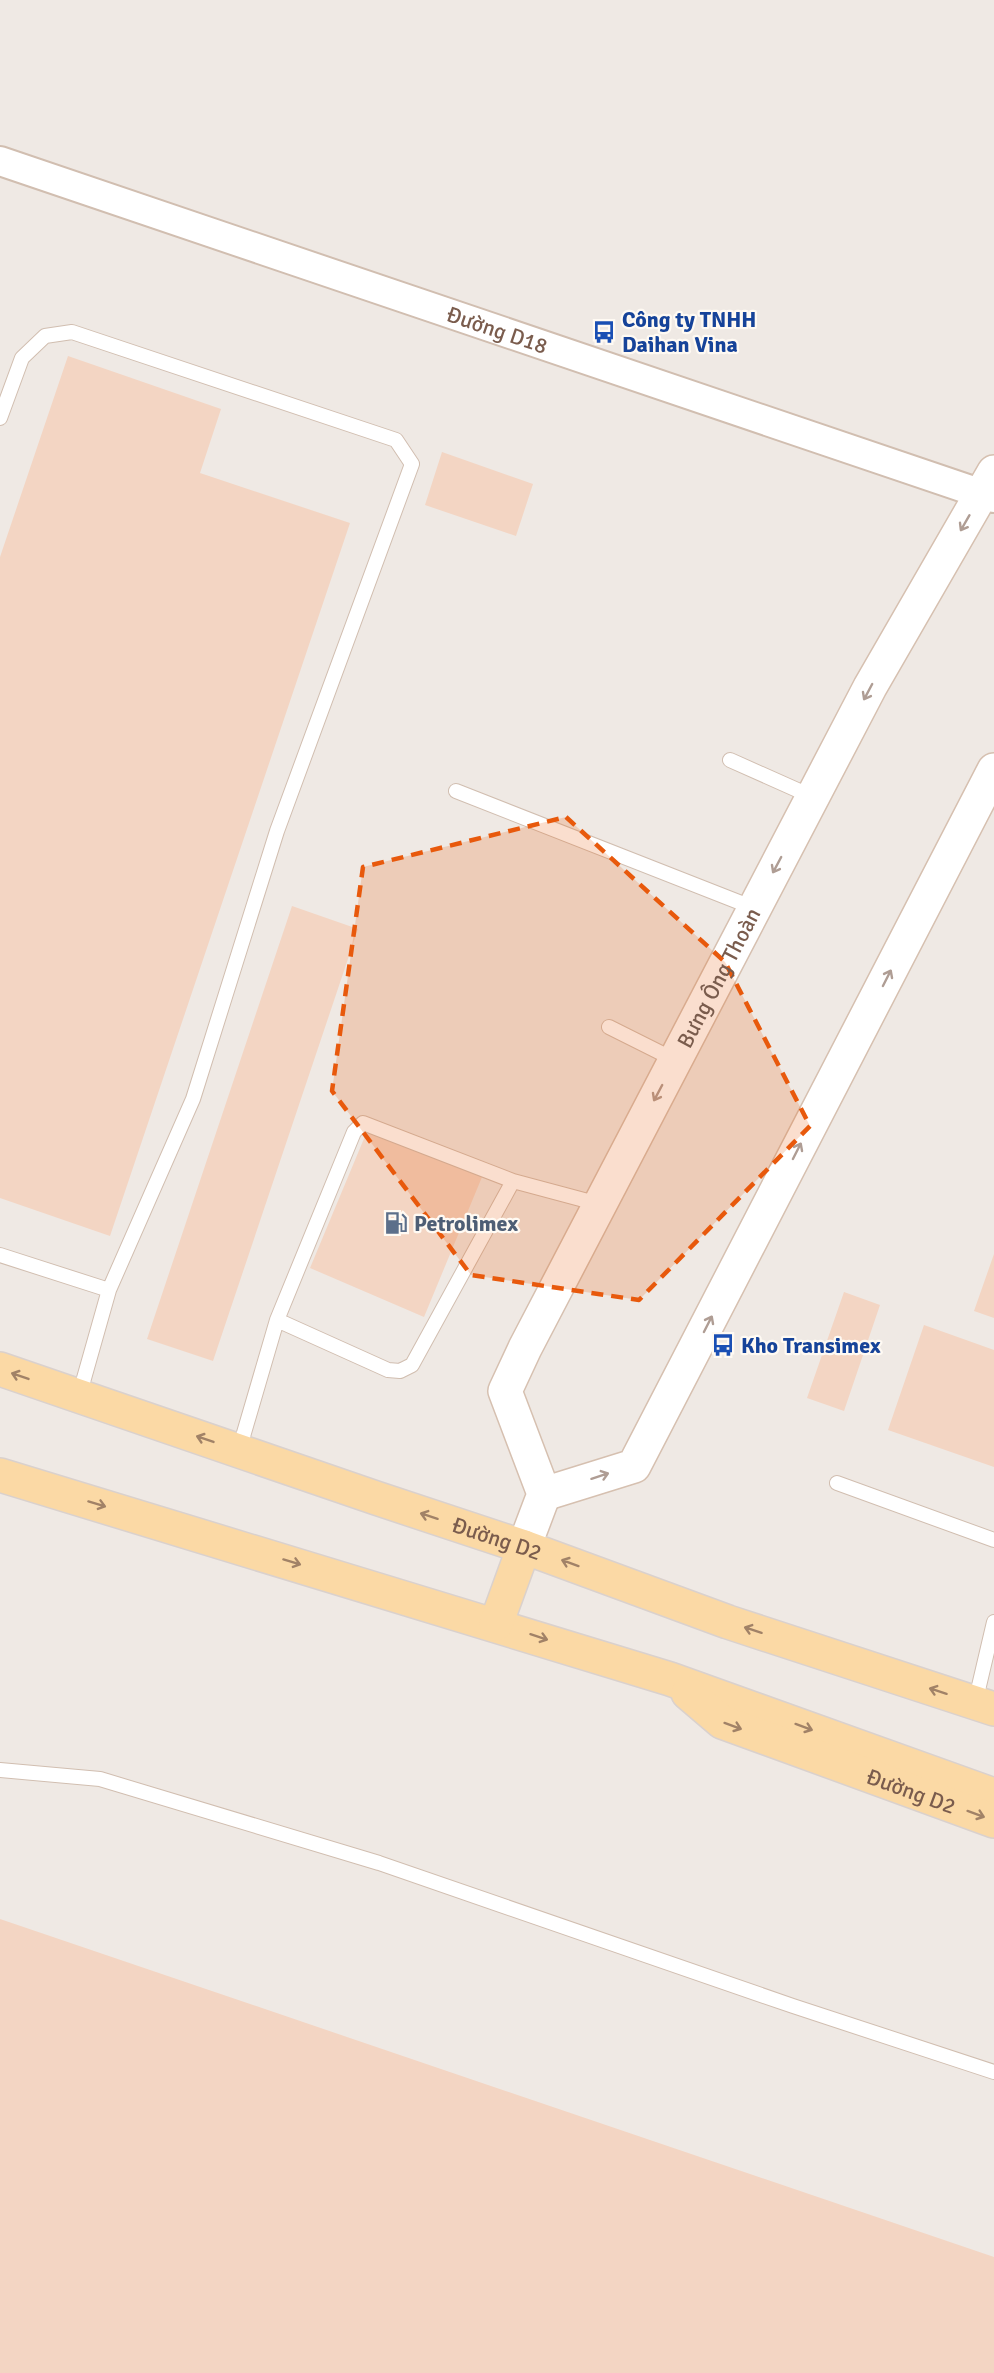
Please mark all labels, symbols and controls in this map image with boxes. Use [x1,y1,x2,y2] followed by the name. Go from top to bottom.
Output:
[443,300,551,359] street label: Đường D18
[622,306,756,358] place label: Công ty TNHH Daihan Vina
[591,319,617,345] bus stop icon: Công ty TNHH Daihan Vina
[959,514,971,531] one-way arrow
[862,683,874,700] one-way arrow
[771,855,782,873] one-way arrow
[671,903,766,1052] street label: Bưng Ông Thoàn
[881,969,893,987] one-way arrow
[652,1084,663,1102] one-way arrow
[791,1143,803,1160] one-way arrow
[383,1210,409,1236] fuel station icon: Petrolimex
[414,1210,518,1237] place label: Petrolimex
[702,1315,714,1333] one-way arrow
[710,1332,736,1358] bus stop icon: Kho Transimex
[741,1332,881,1359] place label: Kho Transimex
[11,1369,30,1380] one-way arrow
[196,1432,215,1443] one-way arrow
[590,1470,609,1481] one-way arrow
[87,1499,106,1510] one-way arrow
[420,1509,439,1520] one-way arrow
[449,1511,546,1566] street label: Đường D2
[282,1557,301,1568] one-way arrow
[561,1557,580,1568] one-way arrow
[744,1624,763,1635] one-way arrow
[529,1632,548,1643] one-way arrow
[929,1685,948,1696] one-way arrow
[723,1722,742,1733] one-way arrow
[794,1722,813,1733] one-way arrow
[863,1762,959,1819] street label: Đường D2
[966,1809,985,1820] one-way arrow

